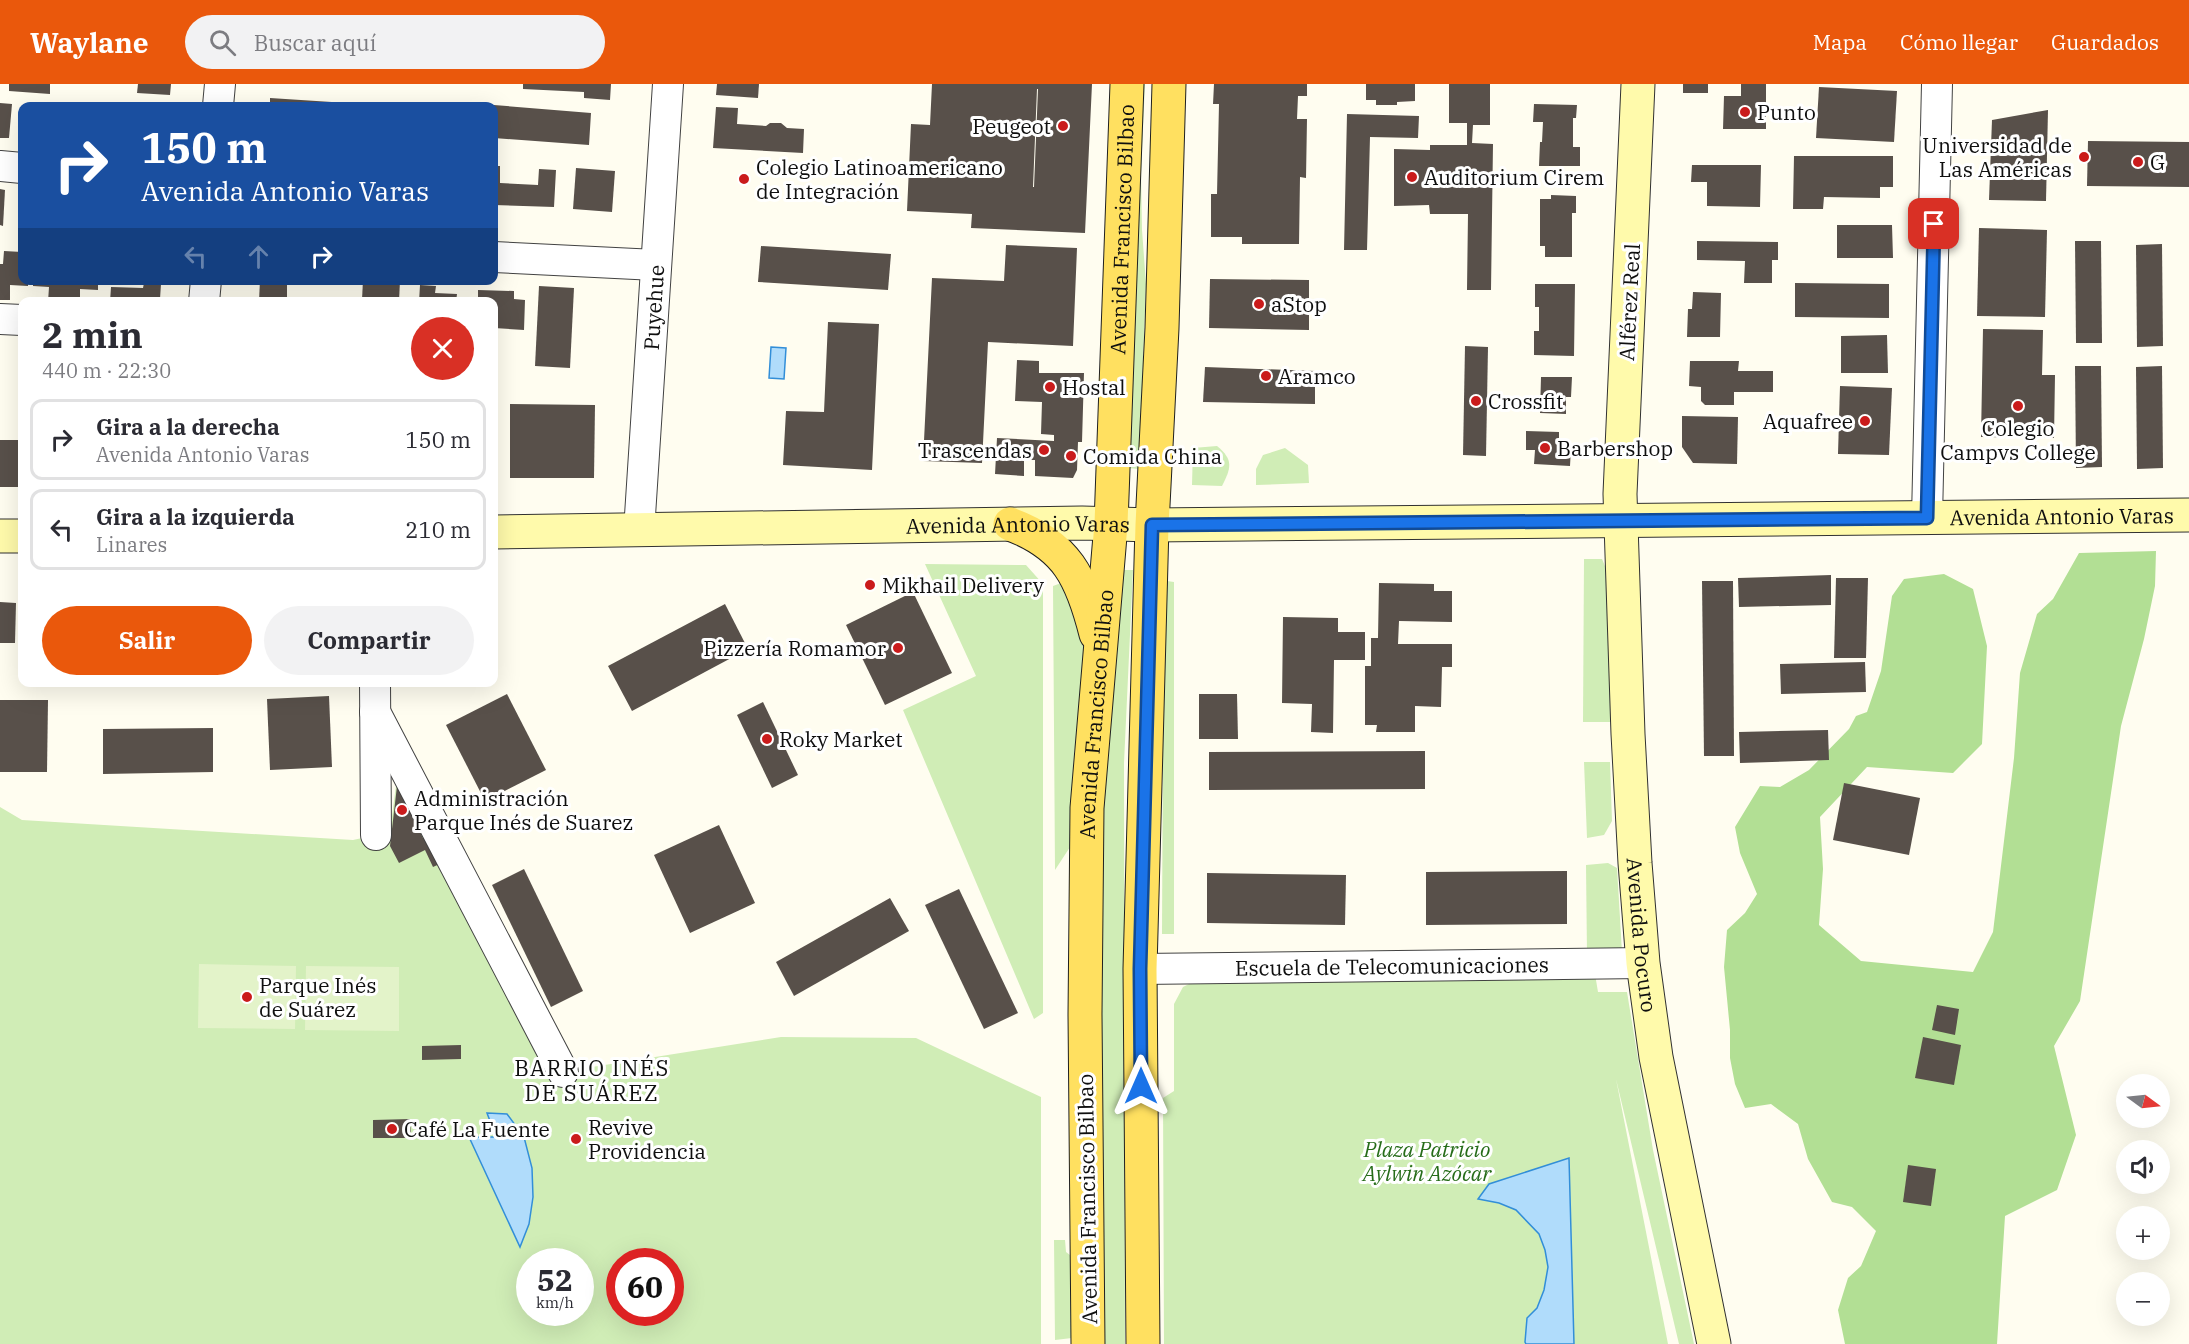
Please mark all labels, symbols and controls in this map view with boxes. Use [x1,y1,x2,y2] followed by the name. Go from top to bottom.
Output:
[185,15,605,69] search box
[30,24,149,61] text: Waylane
[206,26,239,59] icon: search
[254,28,376,57] text: Buscar aquí
[1813,28,1867,56] text: Mapa
[1900,28,2018,56] text: Cómo llegar
[2051,28,2159,56] text: Guardados
[1757,98,1816,126] place label: Punto
[1103,104,1140,355] street label: Avenida Francisco Bilbao
[1738,105,1752,119] marker: Punto
[972,112,1051,140] place label: Peugeot
[1056,119,1070,133] marker: Peugeot
[141,120,267,175] text: 150 m
[42,126,120,204] icon: right
[1922,131,2072,183] place label: Universidad de Las Américas
[2150,148,2165,176] place label: G
[2077,150,2091,164] marker: Universidad de Las Américas
[756,153,1003,205] place label: Colegio Latinoamericano de Integración
[2131,155,2145,169] marker: G
[1424,163,1604,191] place label: Auditorium Cirem
[1405,170,1419,184] marker: Auditorium Cirem
[737,172,751,186] marker: Colegio Latinoamericano de Integración
[141,173,429,208] text: Avenida Antonio Varas
[1908,198,1959,249] pin
[1917,207,1950,240] icon: arrive
[179,240,212,273] icon: left
[242,240,275,273] icon: ahead
[305,240,338,273] icon: right
[1612,242,1646,362] street label: Alférez Real
[637,264,670,351] street label: Puyehue
[1271,290,1327,318] place label: aStop
[1252,297,1266,311] marker: aStop
[42,311,143,358] text: 2 min
[411,317,474,380] button: close
[42,357,171,384] text: 440 m · 22:30
[1278,362,1356,390] place label: Aramco
[1259,369,1273,383] marker: Aramco
[1062,373,1126,401] place label: Hostal
[1043,380,1057,394] marker: Hostal
[1488,387,1563,415] place label: Crossfit
[1469,394,1483,408] marker: Crossfit
[2011,399,2025,413] marker: Colegio Campvs College
[1763,407,1853,435] place label: Aquafree
[96,412,280,441] text: Gira a la derecha
[1858,414,1872,428] marker: Aquafree
[1940,414,2096,466] place label: Colegio Campvs College
[45,423,78,456] icon: right
[405,425,471,454] text: 150 m
[1557,434,1673,462] place label: Barbershop
[918,436,1032,464] place label: Trascendas
[96,441,310,468] text: Avenida Antonio Varas
[1538,441,1552,455] marker: Barbershop
[1083,442,1222,470] place label: Comida China
[1037,443,1051,457] marker: Trascendas
[1064,449,1078,463] marker: Comida China
[1950,501,2174,531] street label: Avenida Antonio Varas
[96,502,295,531] text: Gira a la izquierda
[906,509,1130,540] street label: Avenida Antonio Varas
[45,513,78,546] icon: left
[405,515,471,544] text: 210 m
[96,531,167,558] text: Linares
[882,571,1045,599] place label: Mikhail Delivery
[863,578,877,592] marker: Mikhail Delivery
[1073,588,1119,839] street label: Avenida Francisco Bilbao
[42,606,252,675] button: Salir
[264,606,474,675] button: Compartir
[703,634,887,662] place label: Pizzería Romamor
[891,641,905,655] marker: Pizzería Romamor
[779,725,903,753] place label: Roky Market
[760,732,774,746] marker: Roky Market
[414,784,633,836] place label: Administración Parque Inés de Suarez
[395,803,409,817] marker: Administración Parque Inés de Suarez
[1621,857,1664,1014] street label: Avenida Pocuro
[1235,950,1549,982] street label: Escuela de Telecomunicaciones
[259,971,376,1023] place label: Parque Inés de Suárez
[240,990,254,1004] marker: Parque Inés de Suárez
[514,1053,670,1107] district label: BARRIO INÉS DE SUÁREZ
[1109,1054,1173,1118] position arrow
[1071,1074,1103,1324] street label: Avenida Francisco Bilbao
[2116,1074,2170,1128] north arrow
[2116,1074,2170,1326] map controls
[588,1113,706,1165] place label: Revive Providencia
[404,1115,550,1143] place label: Café La Fuente
[385,1122,399,1136] marker: Café La Fuente
[569,1132,583,1146] marker: Revive Providencia
[1361,1135,1492,1187] park label: Plaza Patricio Aylwin Azócar
[2116,1140,2170,1194] button: sound
[2116,1206,2170,1260] button: +
[606,1248,684,1326] speed limit sign: 60
[537,1260,573,1299] text: 52
[2116,1272,2170,1326] button: −
[536,1293,574,1312] text: km/h

